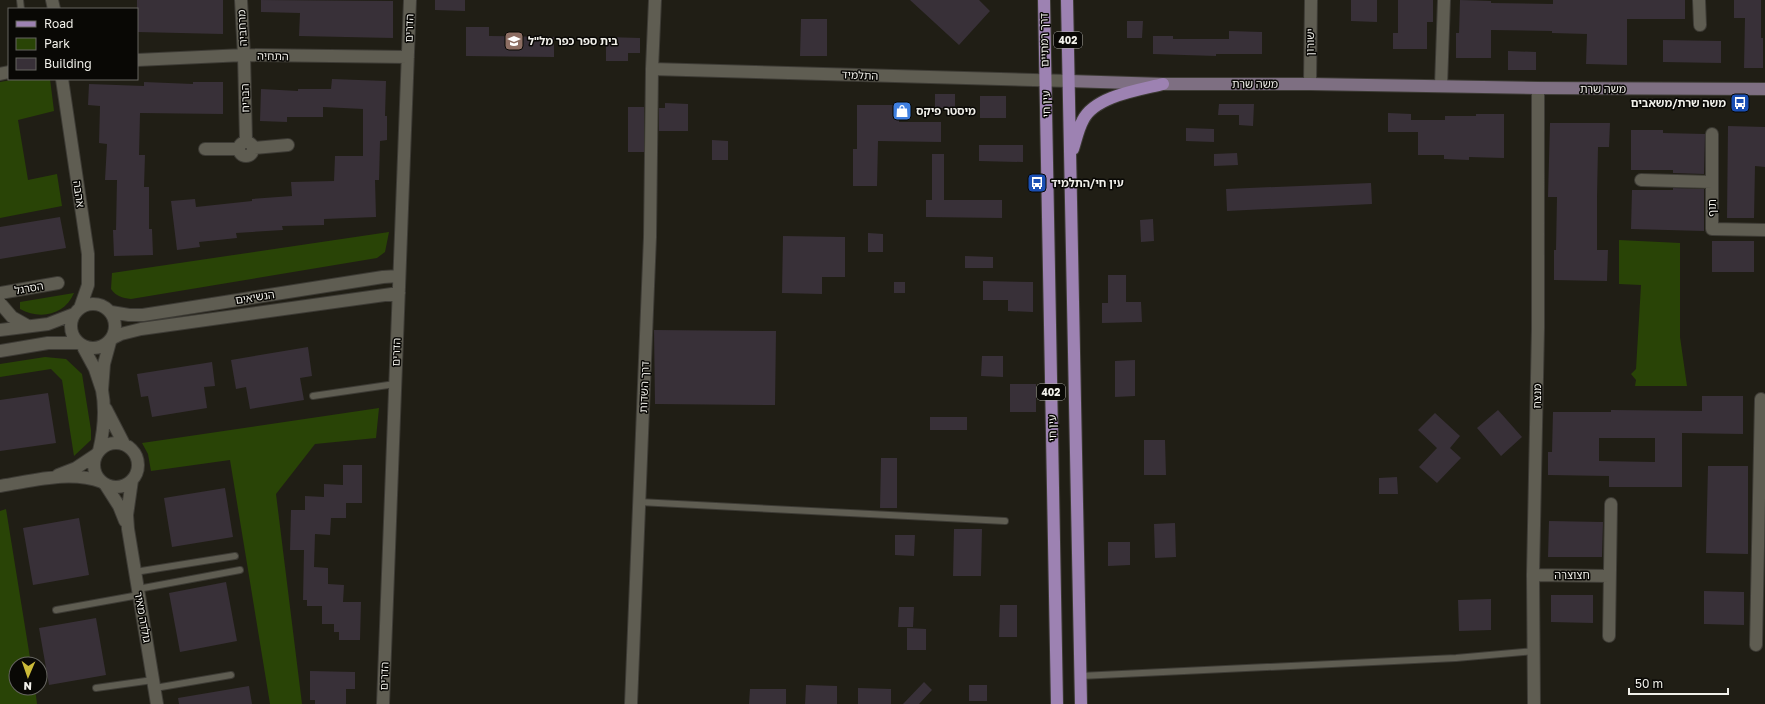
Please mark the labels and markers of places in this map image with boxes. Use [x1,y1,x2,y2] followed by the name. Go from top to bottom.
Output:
[503,30,525,52] school or university icon: בית ספר כפר מל"ל
[528,34,618,47] place label: בית ספר כפר מל"ל
[1729,92,1751,114] bus stop icon: משה שרת/משאבים
[1631,96,1726,109] place label: משה שרת/משאבים
[891,100,913,122] shop icon: מיסטר פיקס
[916,104,976,117] place label: מיסטר פיקס
[1026,172,1048,194] bus stop icon: עין חי/התלמיד
[1051,176,1124,189] place label: עין חי/התלמיד

